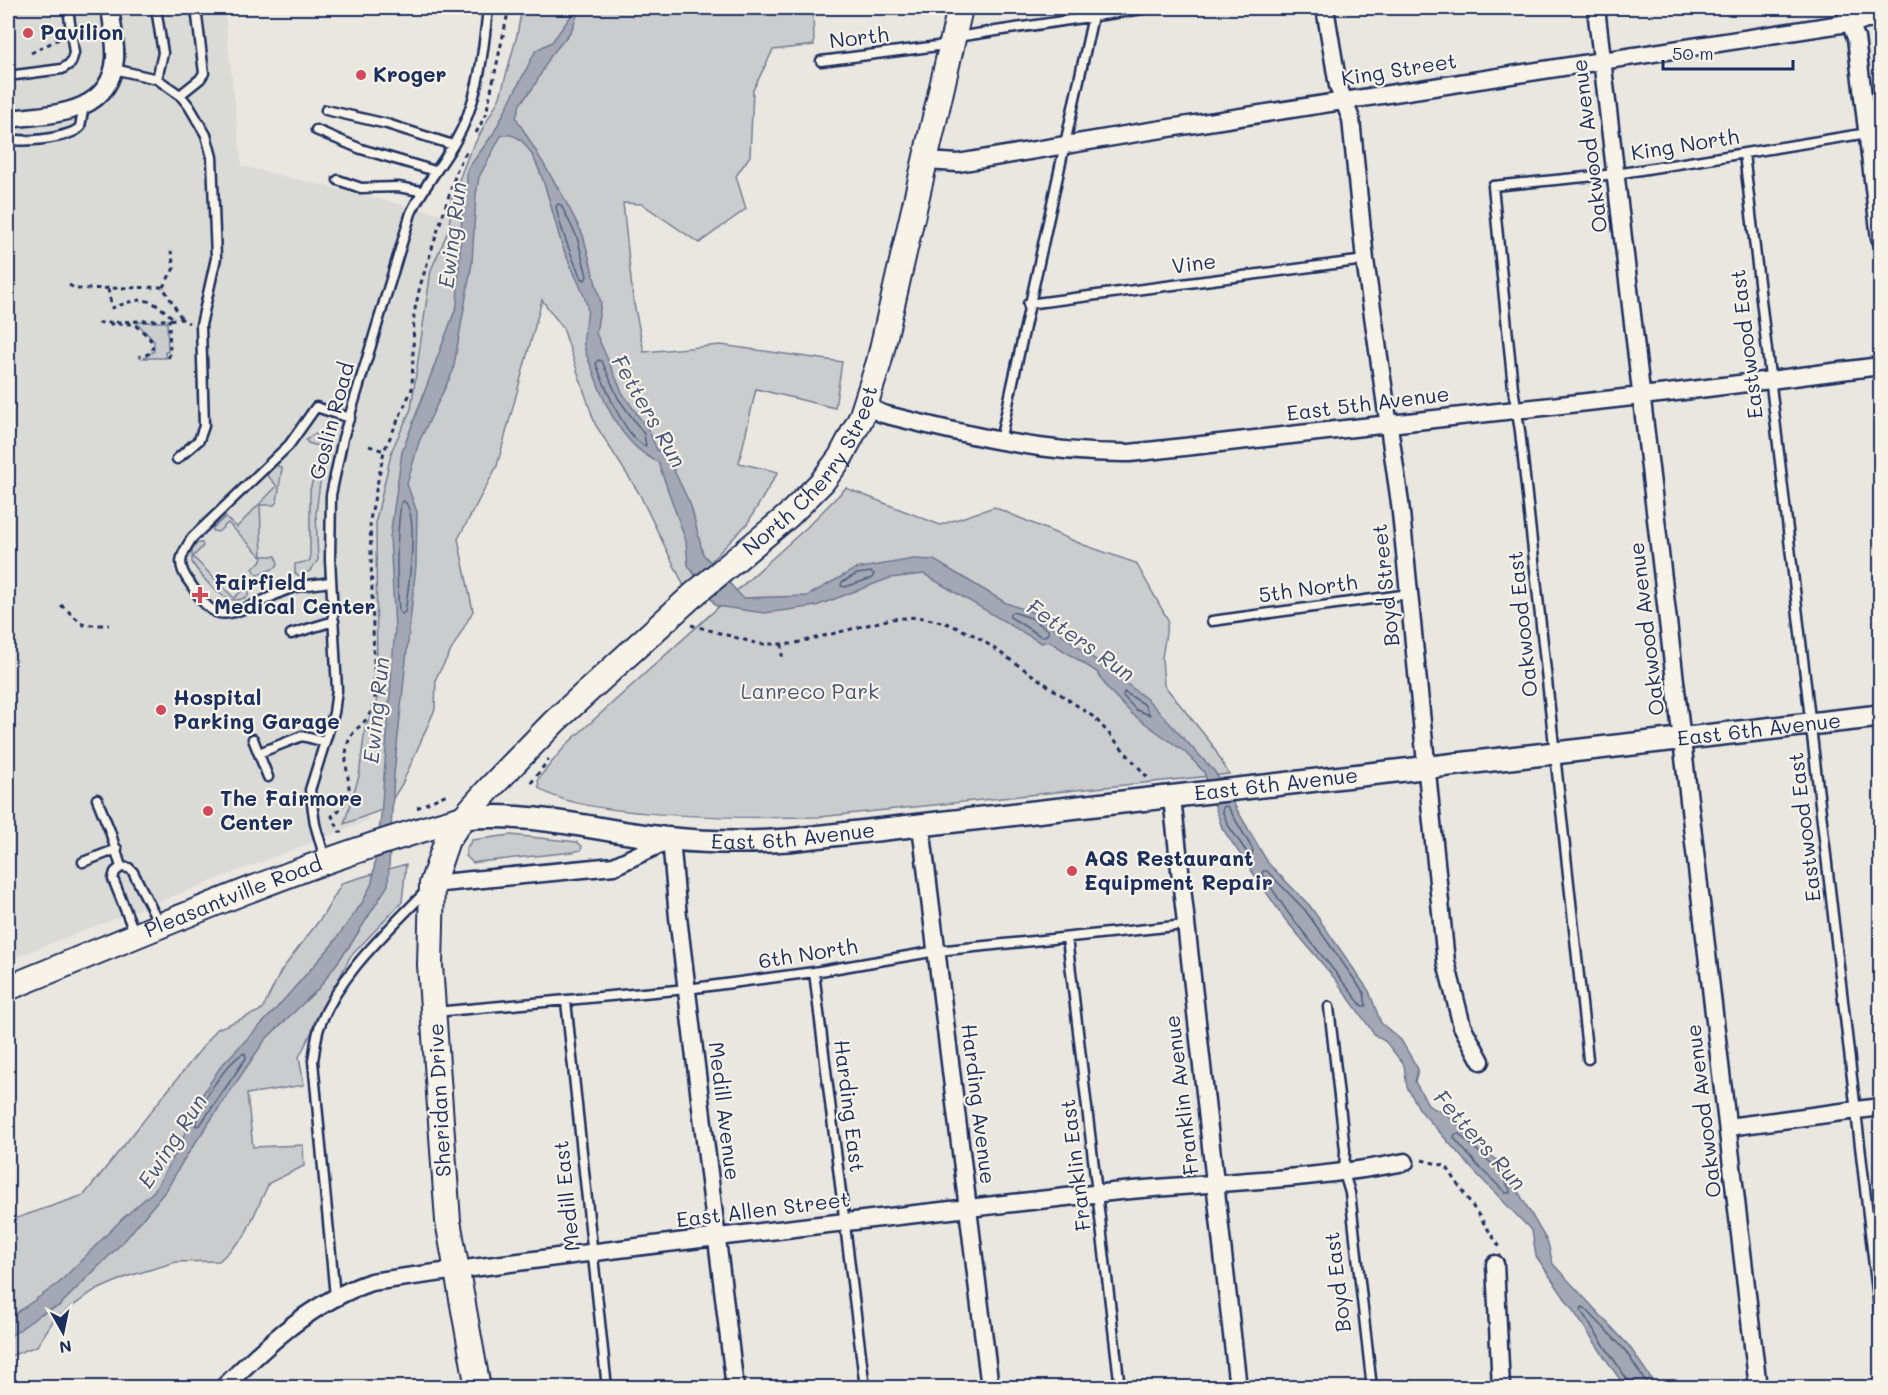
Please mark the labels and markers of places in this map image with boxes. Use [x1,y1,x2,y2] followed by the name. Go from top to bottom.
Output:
[40,18,123,45] place label: Pavilion
[21,26,35,40] marker: Pavilion
[373,60,447,87] place label: Kroger
[354,68,368,82] marker: Kroger
[214,568,376,619] place label: Fairfield Medical Center
[191,586,209,604] marker: Fairfield Medical Center
[173,683,340,734] place label: Hospital Parking Garage
[154,703,168,717] marker: Hospital Parking Garage
[220,784,362,835] place label: The Fairmore Center
[201,804,215,818] marker: The Fairmore Center
[1084,844,1273,895] place label: AQS Restaurant Equipment Repair
[1065,864,1079,878] marker: AQS Restaurant Equipment Repair

